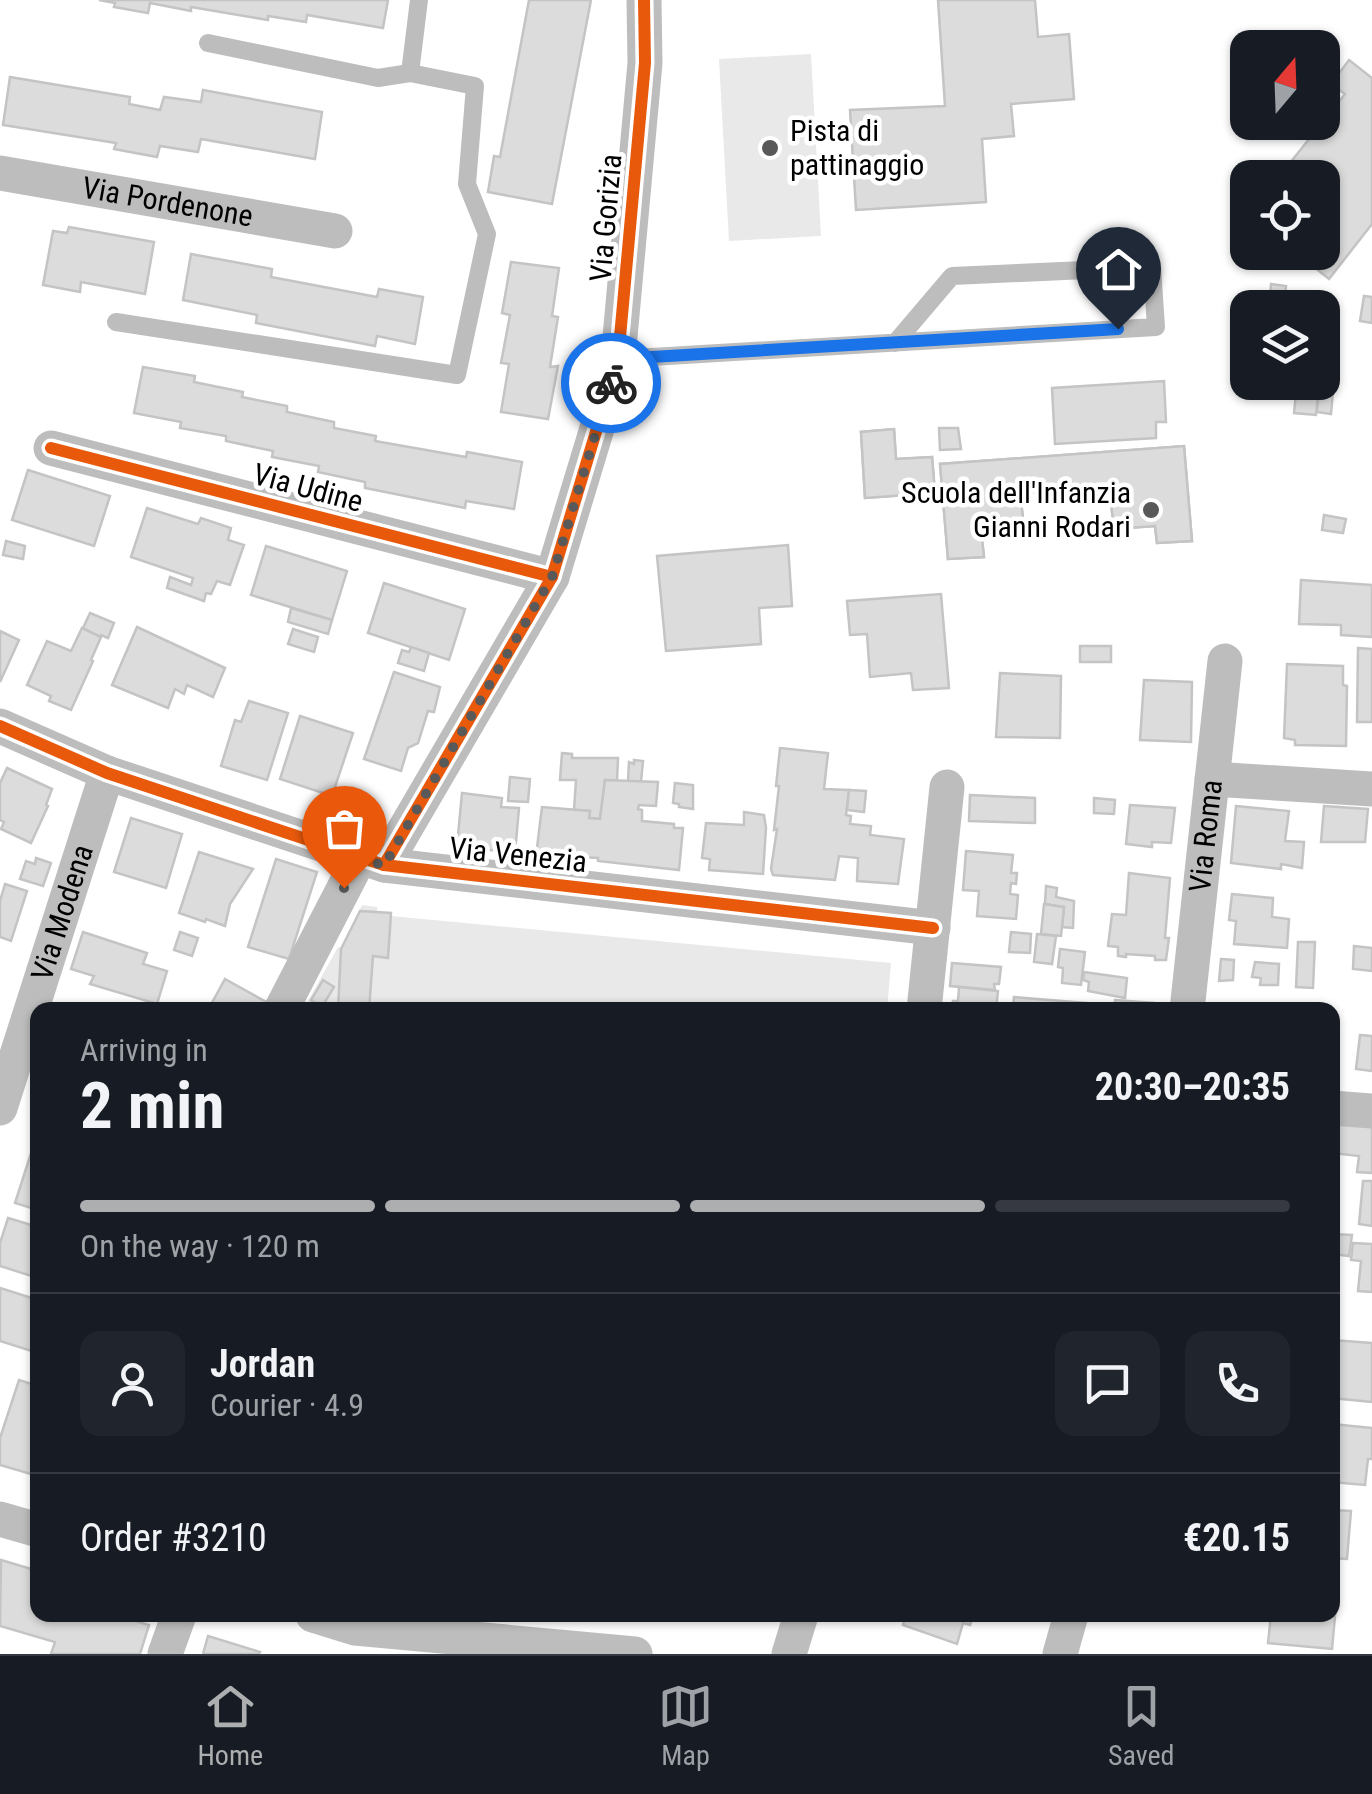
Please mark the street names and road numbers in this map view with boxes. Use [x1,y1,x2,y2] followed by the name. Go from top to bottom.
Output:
[582,153,629,283] street label: Via Gorizia
[80,170,256,233] street label: Via Pordenone
[249,456,367,519] street label: Via Udine
[1182,778,1229,894] street label: Via Roma
[447,830,589,879] street label: Via Venezia
[24,840,100,985] street label: Via Modena

